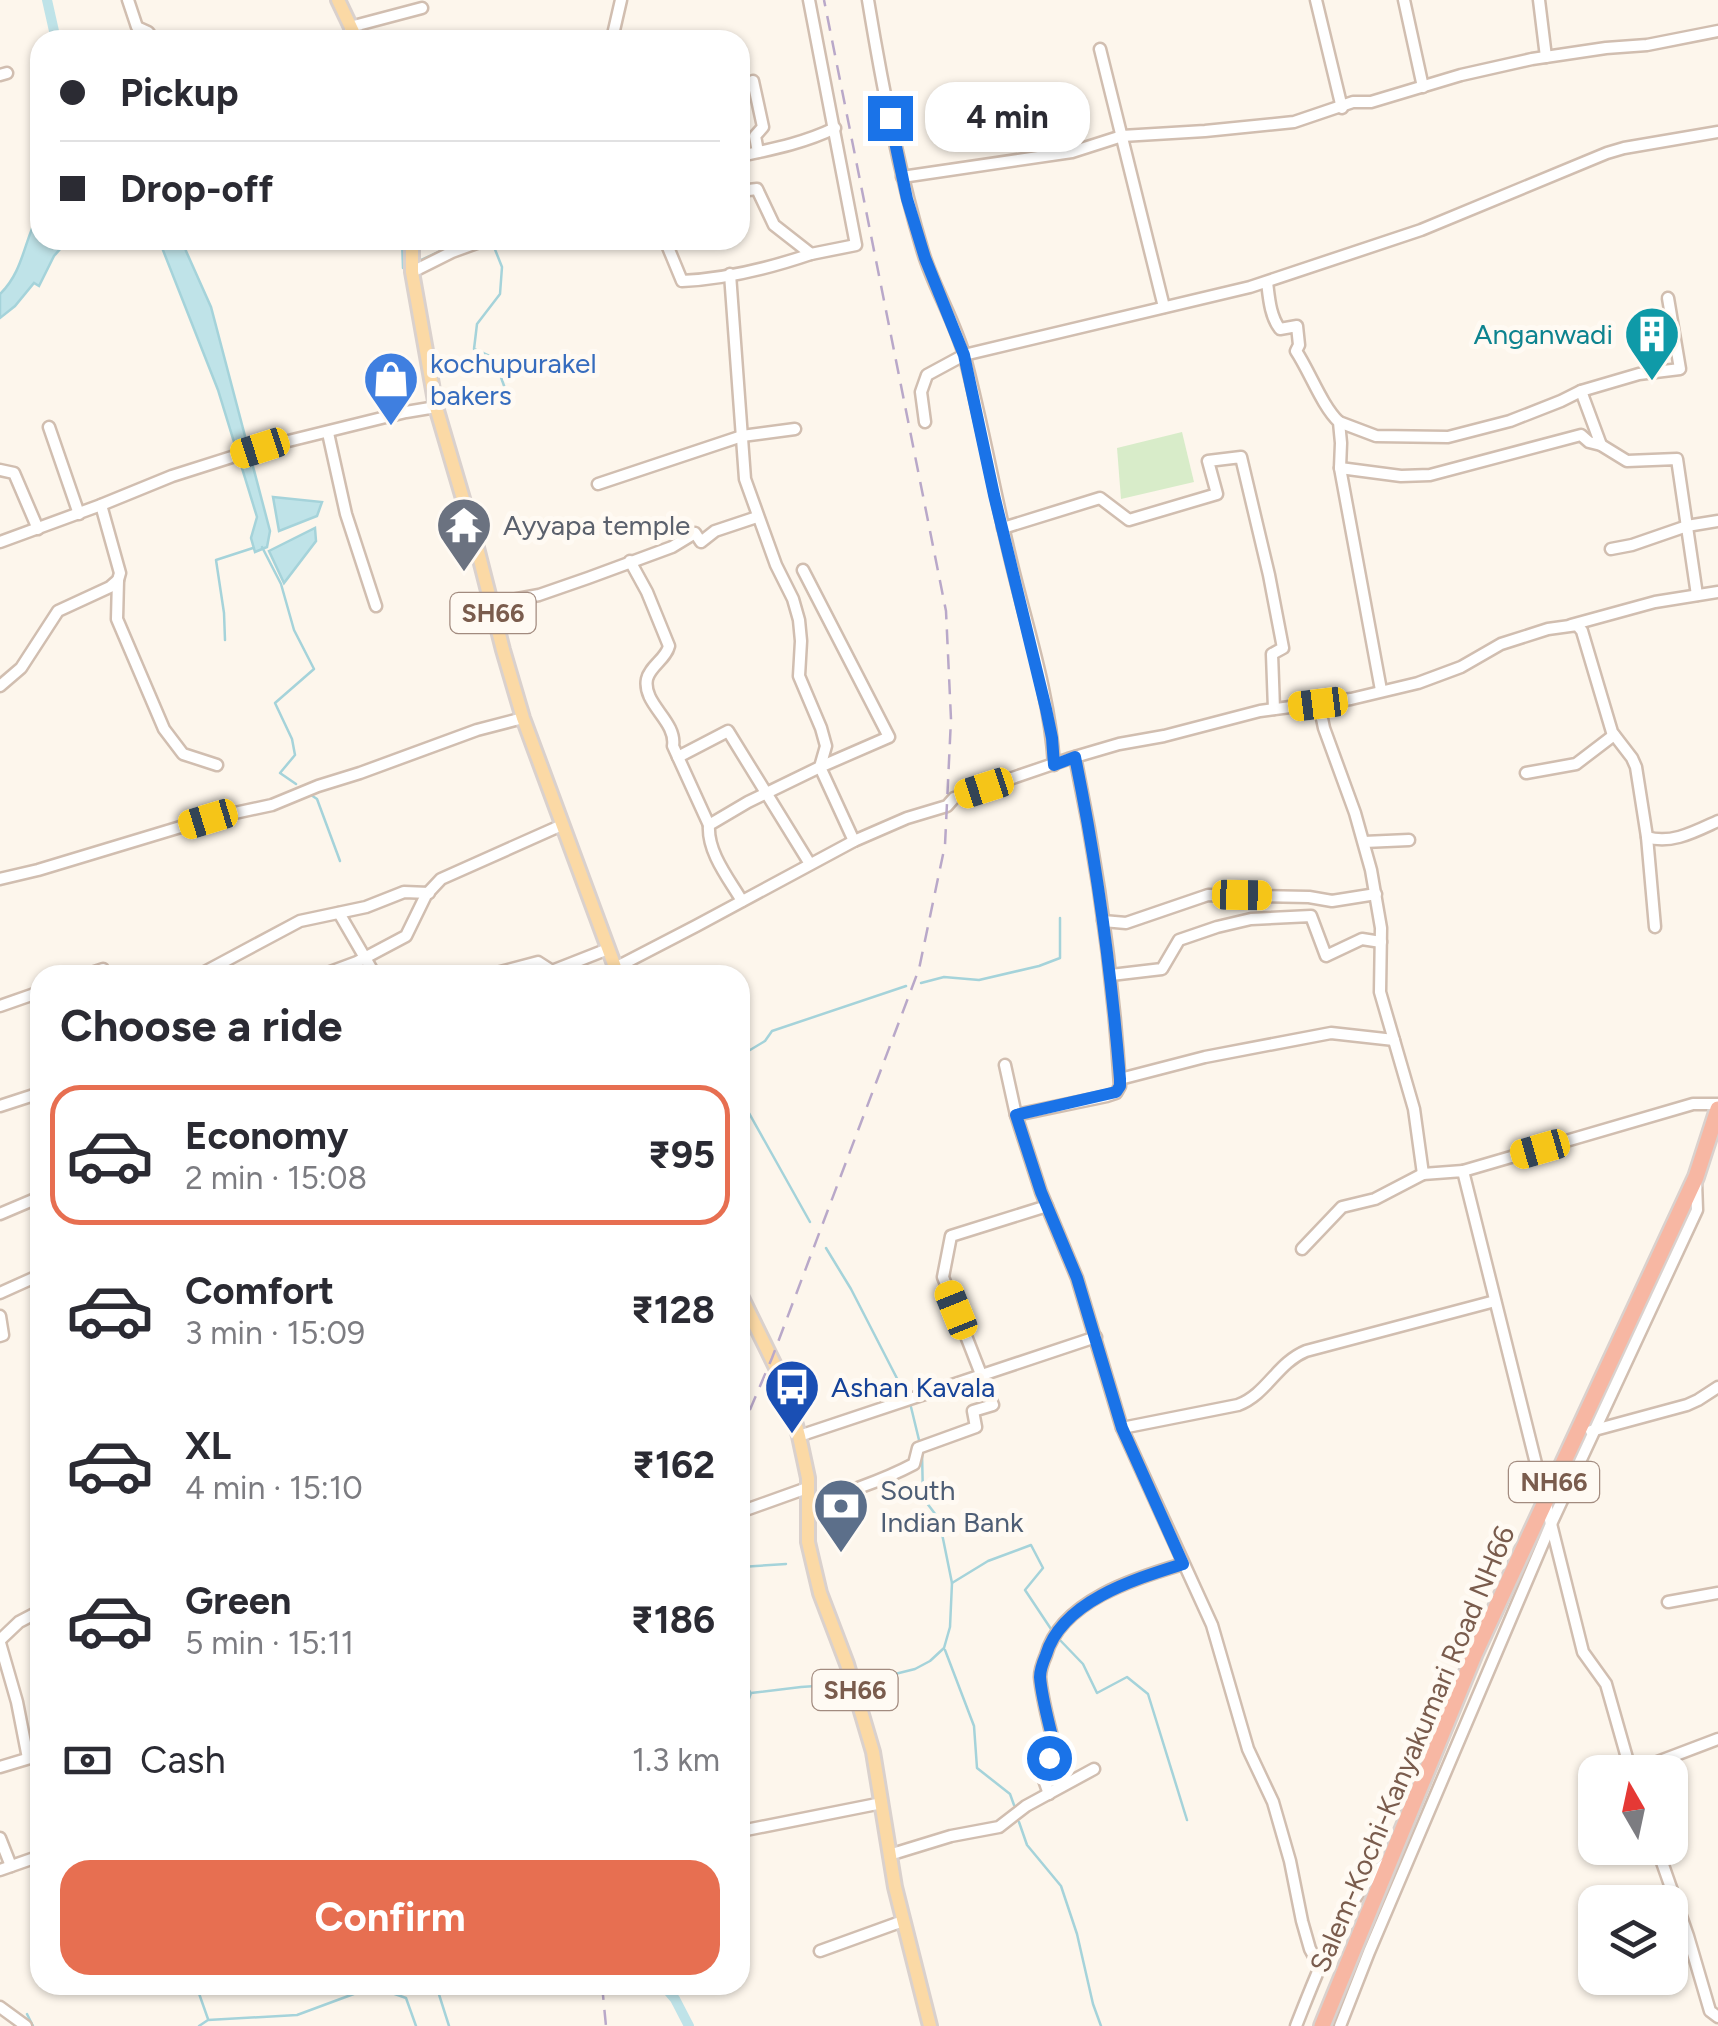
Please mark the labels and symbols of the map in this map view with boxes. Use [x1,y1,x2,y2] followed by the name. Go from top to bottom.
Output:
[925,83,1090,153] callout: 4 min
[868,96,913,141] route end
[1622,304,1682,383] building icon: Anganwadi
[1473,317,1613,351] place label: Anganwadi
[430,346,597,412] place label: kochupurakel bakers
[361,349,421,428] shop icon: kochupurakel bakers
[227,424,293,472] car
[434,495,494,574] temple icon: Ayyapa temple
[503,508,690,542] place label: Ayyapa temple
[450,593,536,633] road number: SH66
[1286,685,1350,723] car
[951,764,1017,812] car
[175,796,241,842] car
[1212,879,1272,911] car
[1507,1126,1573,1172] car
[931,1277,981,1343] car
[762,1357,822,1436] bus stop icon: Ashan Kavala
[831,1370,995,1404] place label: Ashan Kavala
[1509,1462,1599,1502] road number: NH66
[880,1473,1024,1539] place label: South Indian Bank
[811,1476,871,1555] bank icon: South Indian Bank
[1302,1521,1522,1977] street label: Salem-Kochi-Kanyakumari Road NH66
[812,1670,898,1710] road number: SH66
[1027,1736,1072,1781] route start
[1578,1755,1688,1865] north arrow

